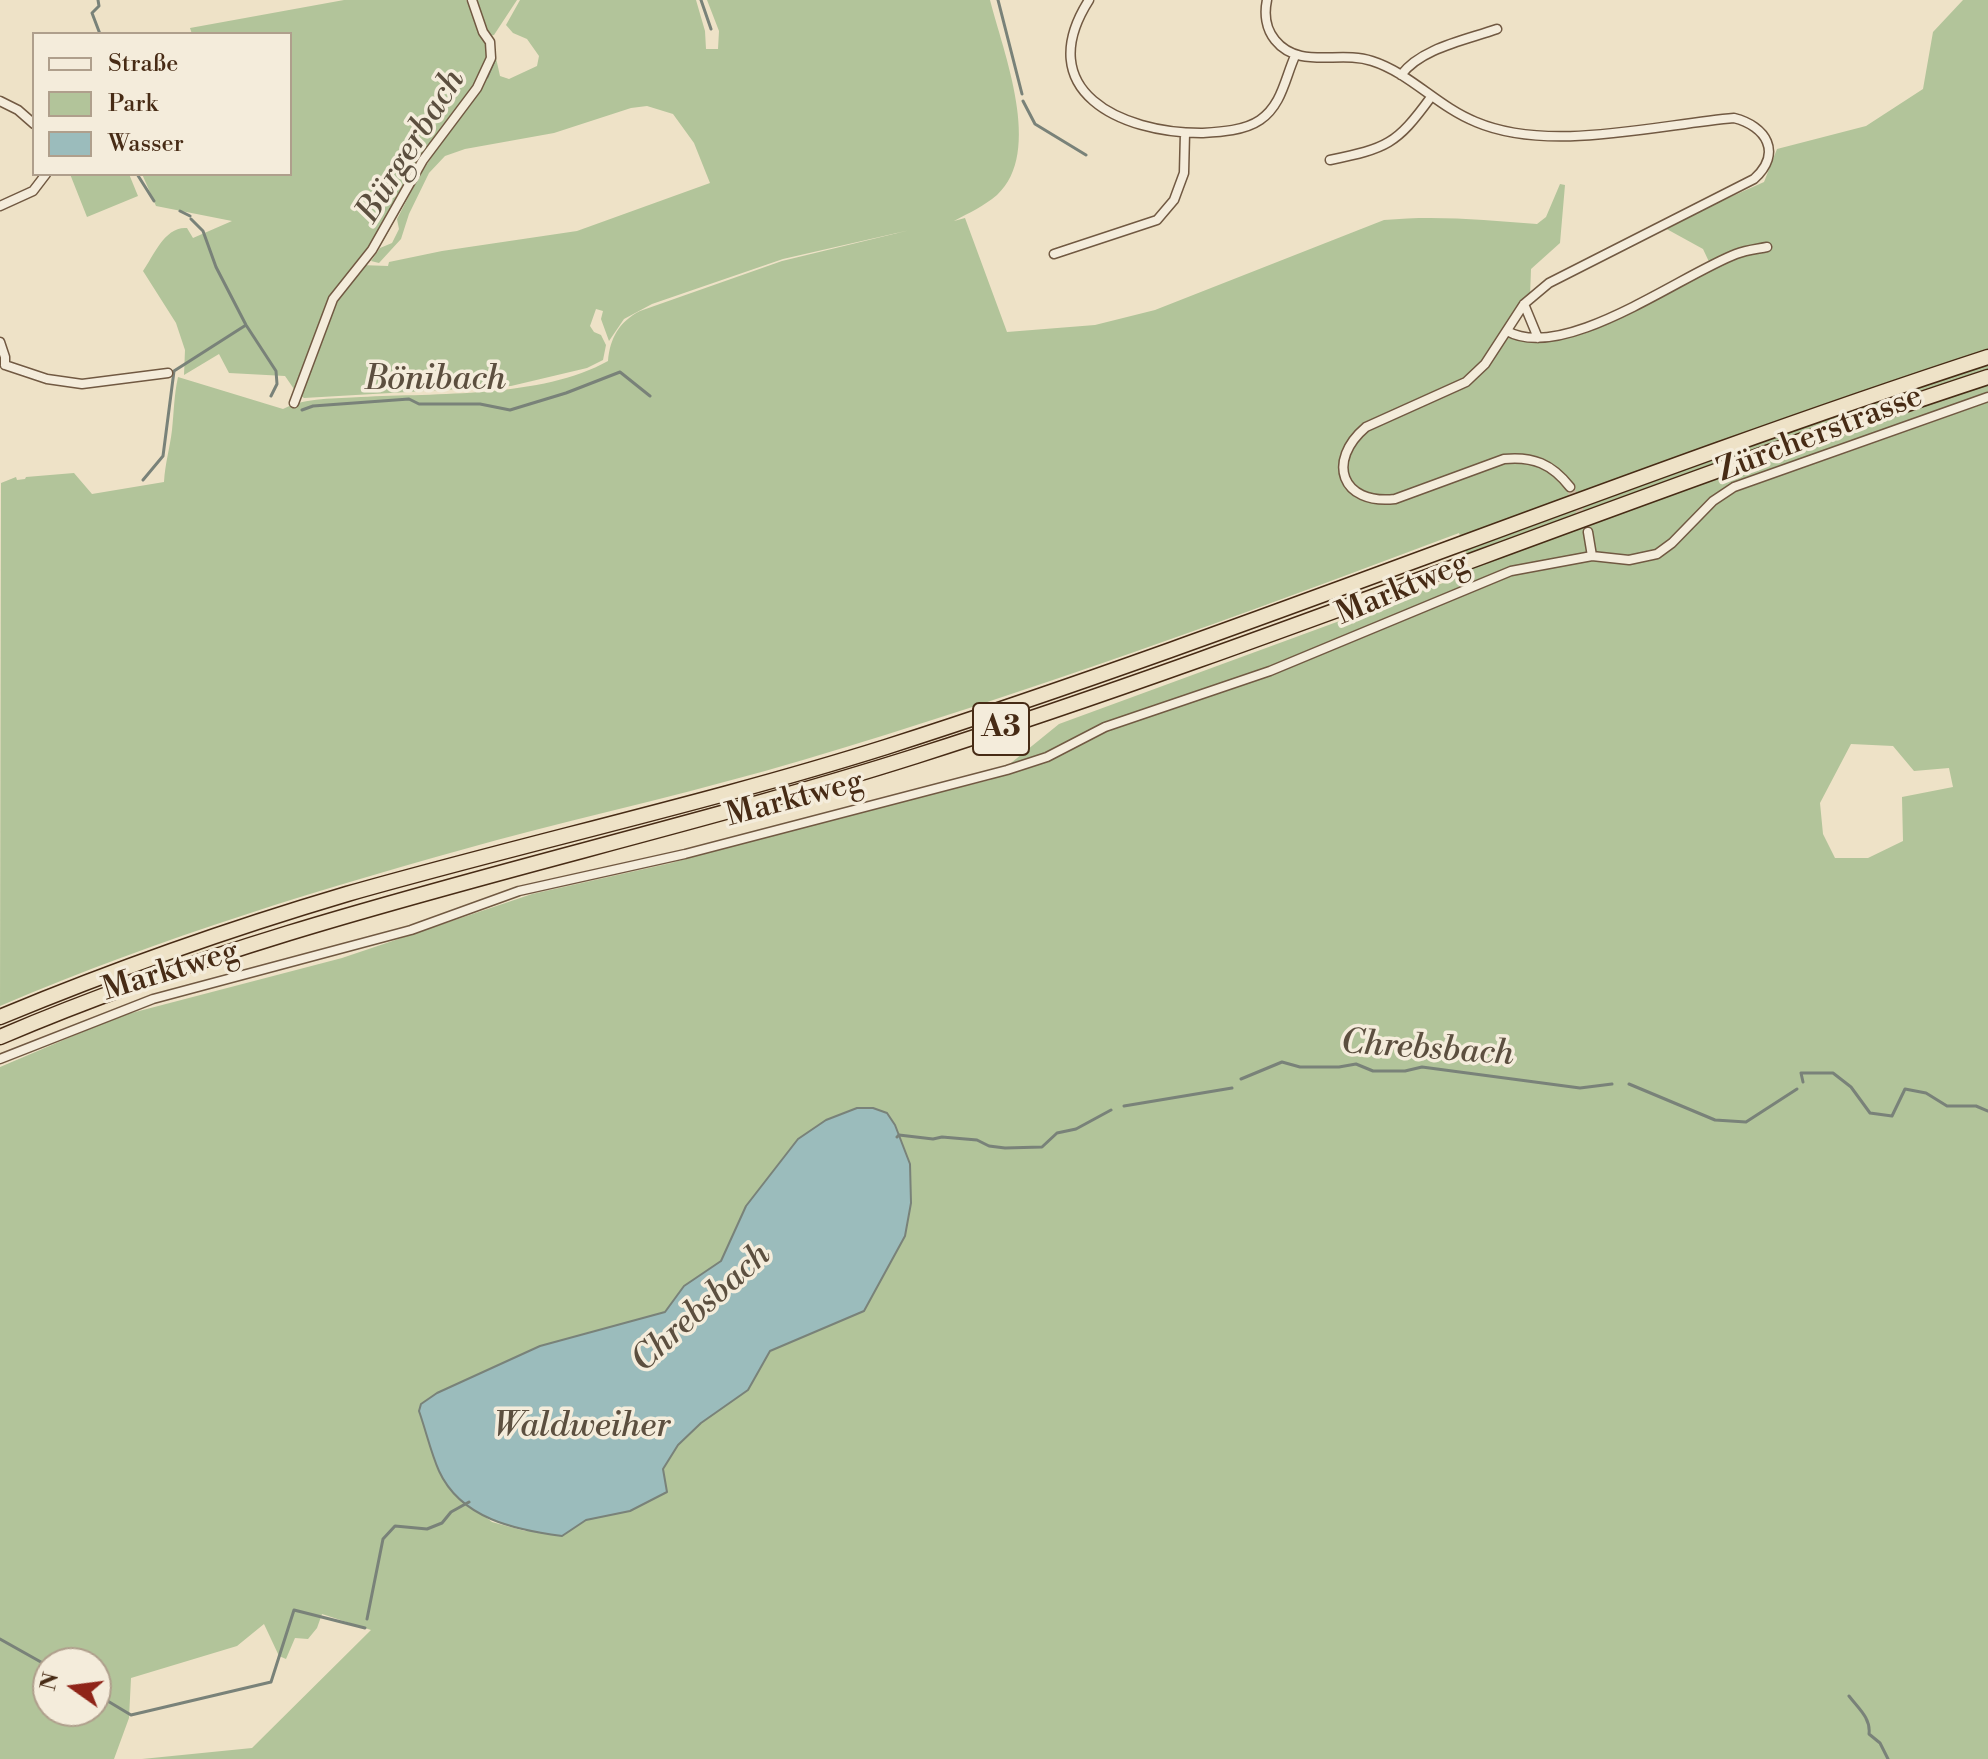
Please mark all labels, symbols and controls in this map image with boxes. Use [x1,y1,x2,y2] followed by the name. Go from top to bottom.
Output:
[32,32,292,176] legend
[108,49,178,79] text: Straße
[349,63,475,231] water label: Bürgerbach
[108,89,158,119] text: Park
[108,129,184,159] text: Wasser
[364,361,506,401] water label: Bönibach
[1712,378,1928,492] street label: Zürcherstrasse
[1331,545,1475,635] street label: Marktweg
[973,703,1029,755] road number: A3
[722,763,868,837] street label: Marktweg
[98,933,244,1011] street label: Marktweg
[1339,1024,1515,1076] water label: Chrebsbach
[624,1236,780,1382] water label: Chrebsbach
[494,1408,670,1448] water label: Waldweiher
[32,1647,112,1727] north arrow
[35,1670,65,1693] text: N

